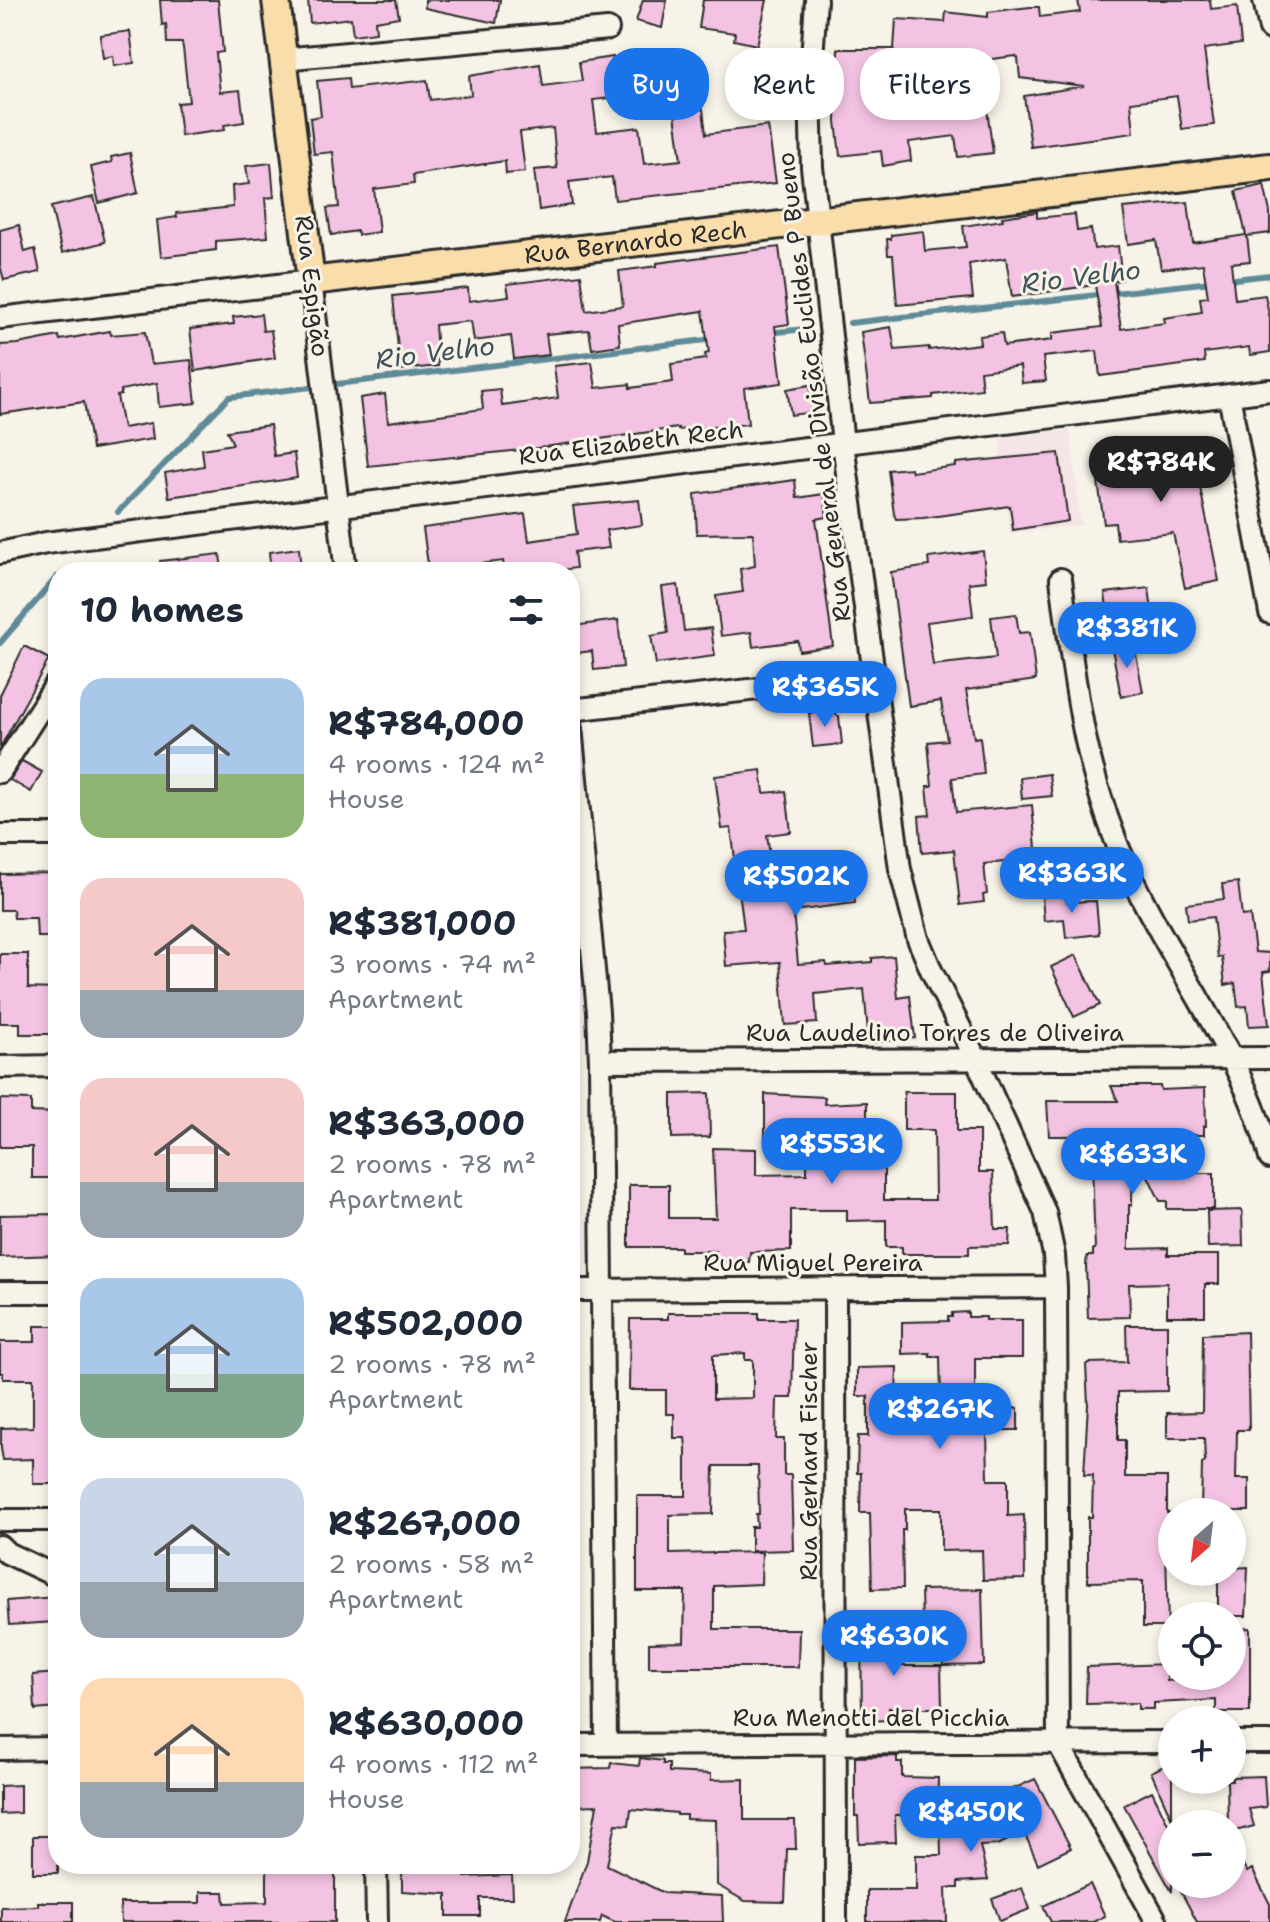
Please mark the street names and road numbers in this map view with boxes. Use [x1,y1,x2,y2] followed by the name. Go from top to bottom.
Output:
[769,150,859,624] street label: Rua General de Divisão Euclides P Bueno
[287,213,337,359] street label: Rua Espigão
[523,213,748,272] street label: Rua Bernardo Rech
[517,413,745,473] street label: Rua Elizabeth Rech
[746,1017,1124,1049] street label: Rua Laudelino Torres de Oliveira
[703,1247,923,1279] street label: Rua Miguel Pereira
[793,1341,825,1581] street label: Rua Gerhard Fischer
[733,1702,1009,1734] street label: Rua Menotti del Picchia

